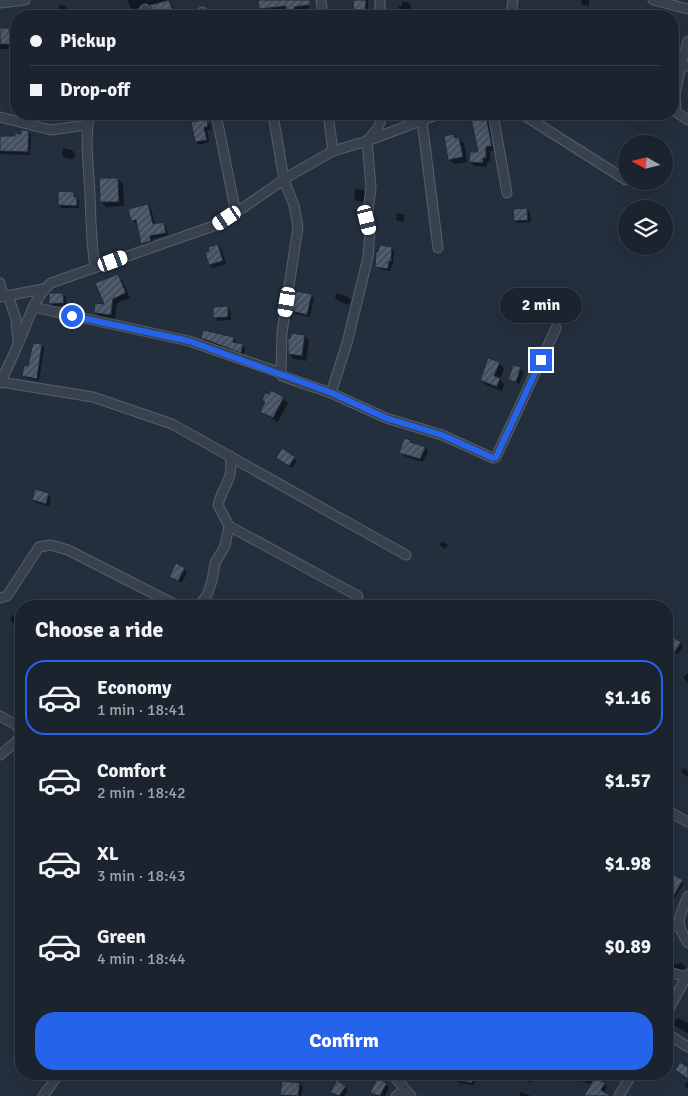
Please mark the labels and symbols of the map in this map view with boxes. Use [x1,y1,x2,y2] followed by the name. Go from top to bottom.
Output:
[618,135,672,190] north arrow
[210,203,243,233] car
[356,204,377,236] car
[96,249,129,273] car
[277,286,296,318] car
[500,288,582,322] callout: 2 min
[61,305,83,327] route start
[530,349,552,371] route end

